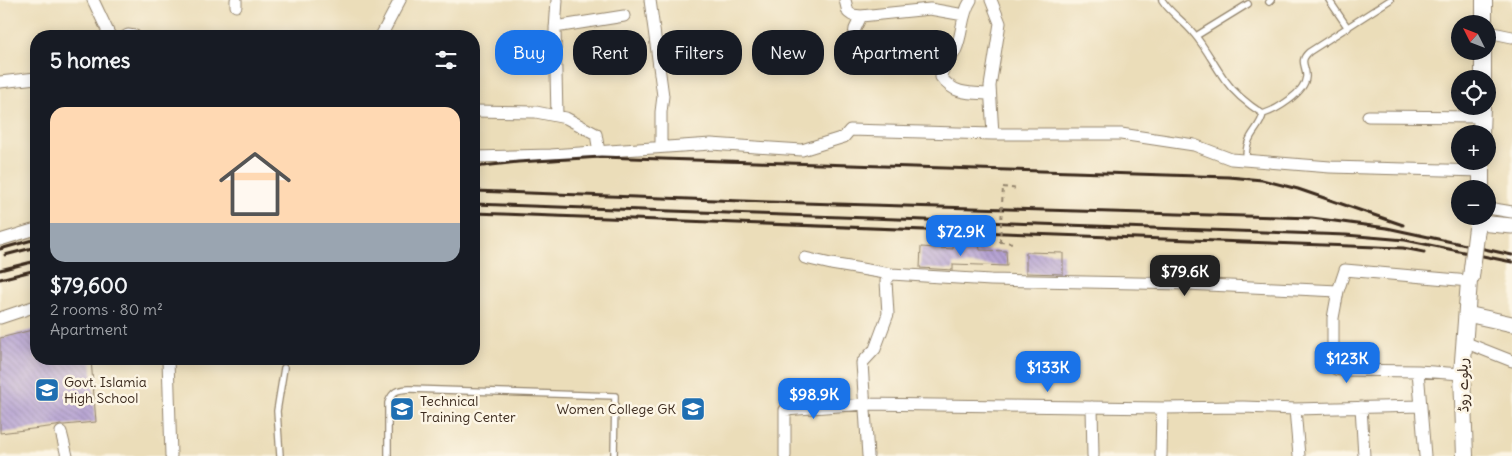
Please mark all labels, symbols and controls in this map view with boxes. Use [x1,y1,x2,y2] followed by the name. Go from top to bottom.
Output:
[1451,15,1496,60] north arrow
[1451,15,1496,225] map controls
[495,30,563,75] chip: Buy
[573,30,647,75] chip: Rent
[657,30,742,75] chip: Filters
[752,30,824,75] chip: New
[834,30,957,75] chip: Apartment
[432,46,460,74] icon: filters
[50,47,130,74] text: 5 homes
[1451,70,1496,115] button: locate
[1451,125,1496,170] button: +
[210,139,300,229] icon: home
[1451,180,1496,225] button: −
[920,214,1002,257] pin: $72.9K
[937,221,985,241] text: $72.9K
[1144,254,1226,297] pin: $79.6K
[1161,261,1209,281] text: $79.6K
[50,272,128,299] text: $79,600
[50,299,163,319] text: 2 rooms · 80 m²
[50,319,128,339] text: Apartment
[1312,342,1382,384] pin: $123K
[1326,348,1368,368] text: $123K
[1013,350,1083,393] pin: $133K
[1026,357,1070,377] text: $133K
[1454,358,1473,412] street label: ریلوے روڈ
[64,373,147,407] place label: Govt. Islamia High School
[34,377,60,403] school or university icon: Govt. Islamia High School
[773,378,855,420] pin: $98.9K
[789,384,839,404] text: $98.9K
[420,392,516,426] place label: Technical Training Center
[389,396,415,422] school or university icon: Technical Training Center
[680,396,706,422] school or university icon: Women College GK
[556,400,676,418] place label: Women College GK

